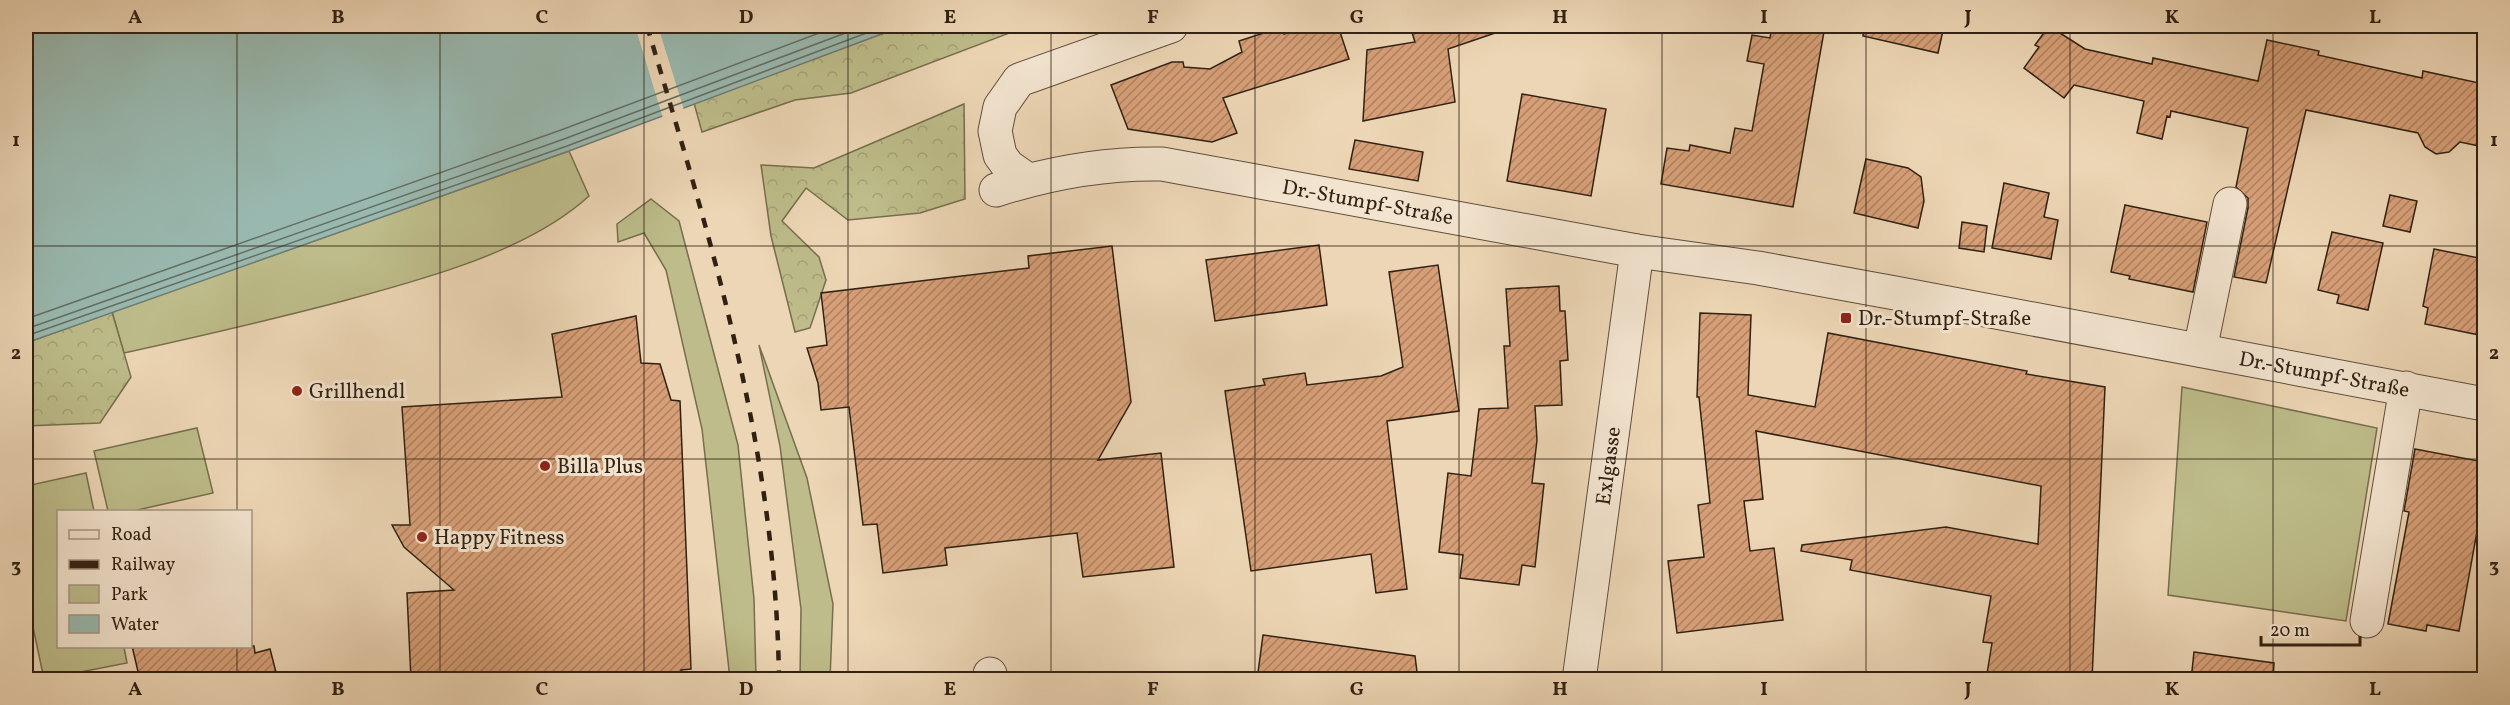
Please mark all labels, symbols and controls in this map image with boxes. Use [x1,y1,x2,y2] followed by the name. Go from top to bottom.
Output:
[128,4,142,32] text: A
[331,4,345,32] text: B
[536,4,549,32] text: C
[739,4,753,32] text: D
[944,4,956,32] text: E
[1147,4,1159,32] text: F
[1350,4,1364,32] text: G
[1552,4,1568,32] text: H
[1760,4,1768,32] text: I
[1963,4,1972,32] text: J
[2165,4,2180,32] text: K
[2369,4,2381,32] text: L
[12,127,20,155] text: 1
[2490,127,2498,155] text: 1
[1280,173,1455,233] street label: Dr.-Stumpf-Straße
[1858,305,2031,334] place label: Dr.-Stumpf-Straße
[1839,311,1853,325] marker: Dr.-Stumpf-Straße
[11,340,21,368] text: 2
[2489,340,2499,368] text: 2
[2236,345,2412,406] street label: Dr.-Stumpf-Straße
[309,378,405,407] place label: Grillhendl
[290,384,304,398] marker: Grillhendl
[1590,425,1629,507] street label: Exlgasse
[557,453,643,482] place label: Billa Plus
[538,459,552,473] marker: Billa Plus
[57,510,252,648] legend
[111,523,152,548] text: Road
[434,524,564,553] place label: Happy Fitness
[415,530,429,544] marker: Happy Fitness
[11,553,21,581] text: 3
[111,553,175,578] text: Railway
[2489,553,2499,581] text: 3
[111,583,148,608] text: Park
[2261,609,2360,647] scale bar
[111,613,159,638] text: Water
[2270,619,2310,644] text: 20 m
[128,676,142,704] text: A
[331,676,345,704] text: B
[536,676,549,704] text: C
[739,676,753,704] text: D
[944,676,956,704] text: E
[1147,676,1159,704] text: F
[1350,676,1364,704] text: G
[1552,676,1568,704] text: H
[1760,676,1768,704] text: I
[1963,676,1972,704] text: J
[2165,676,2180,704] text: K
[2369,676,2381,704] text: L

